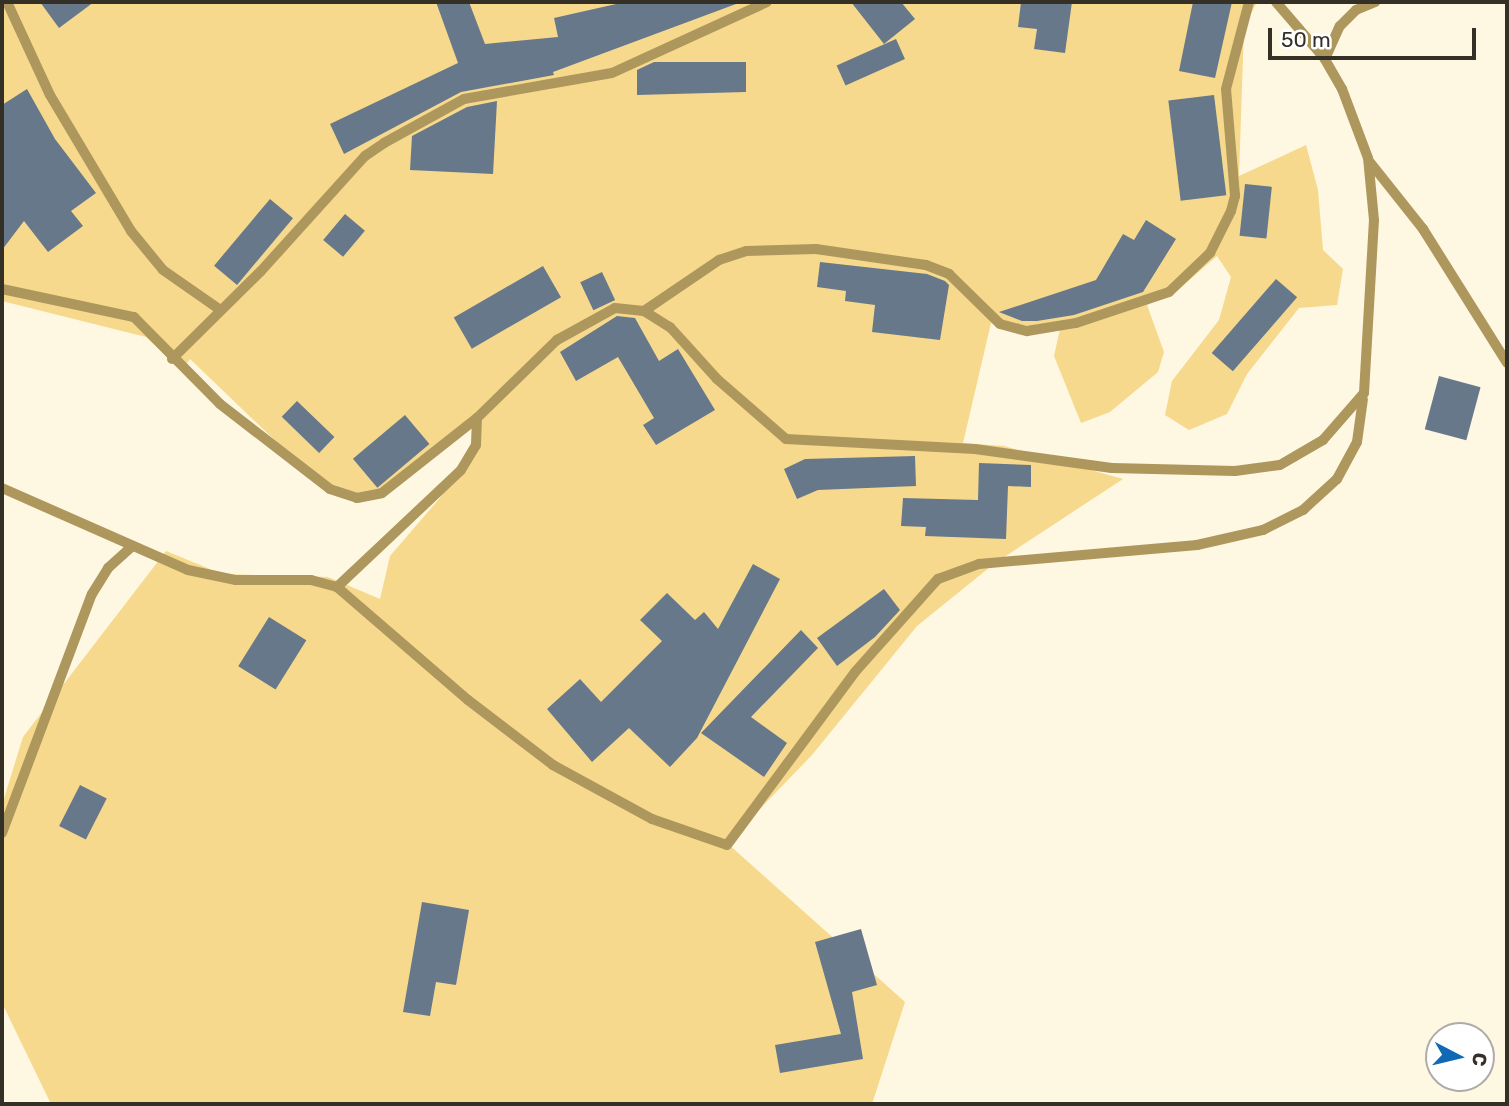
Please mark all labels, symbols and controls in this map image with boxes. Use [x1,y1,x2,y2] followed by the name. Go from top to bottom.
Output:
[1271,14,1479,58] scale bar
[1281,27,1331,52] text: 50 m
[1425,1022,1495,1092] north arrow
[1467,1051,1492,1067] text: С

